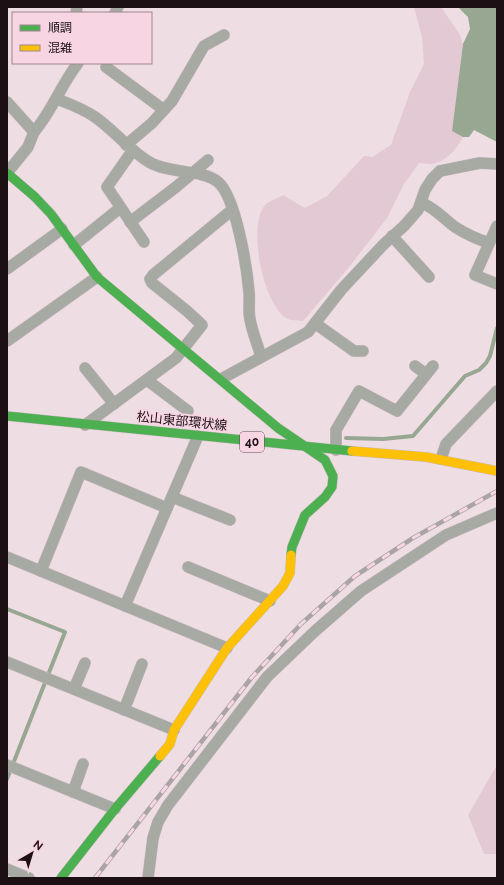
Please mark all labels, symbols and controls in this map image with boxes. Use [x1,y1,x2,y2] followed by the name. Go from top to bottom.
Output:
[12,12,152,64] legend
[48,21,72,35] text: 順調
[48,41,72,55] text: 混雑
[136,409,228,433] street label: 松山東部環状線
[240,432,264,452] road number: 40
[12,833,52,873] north arrow
[31,838,45,853] text: N

